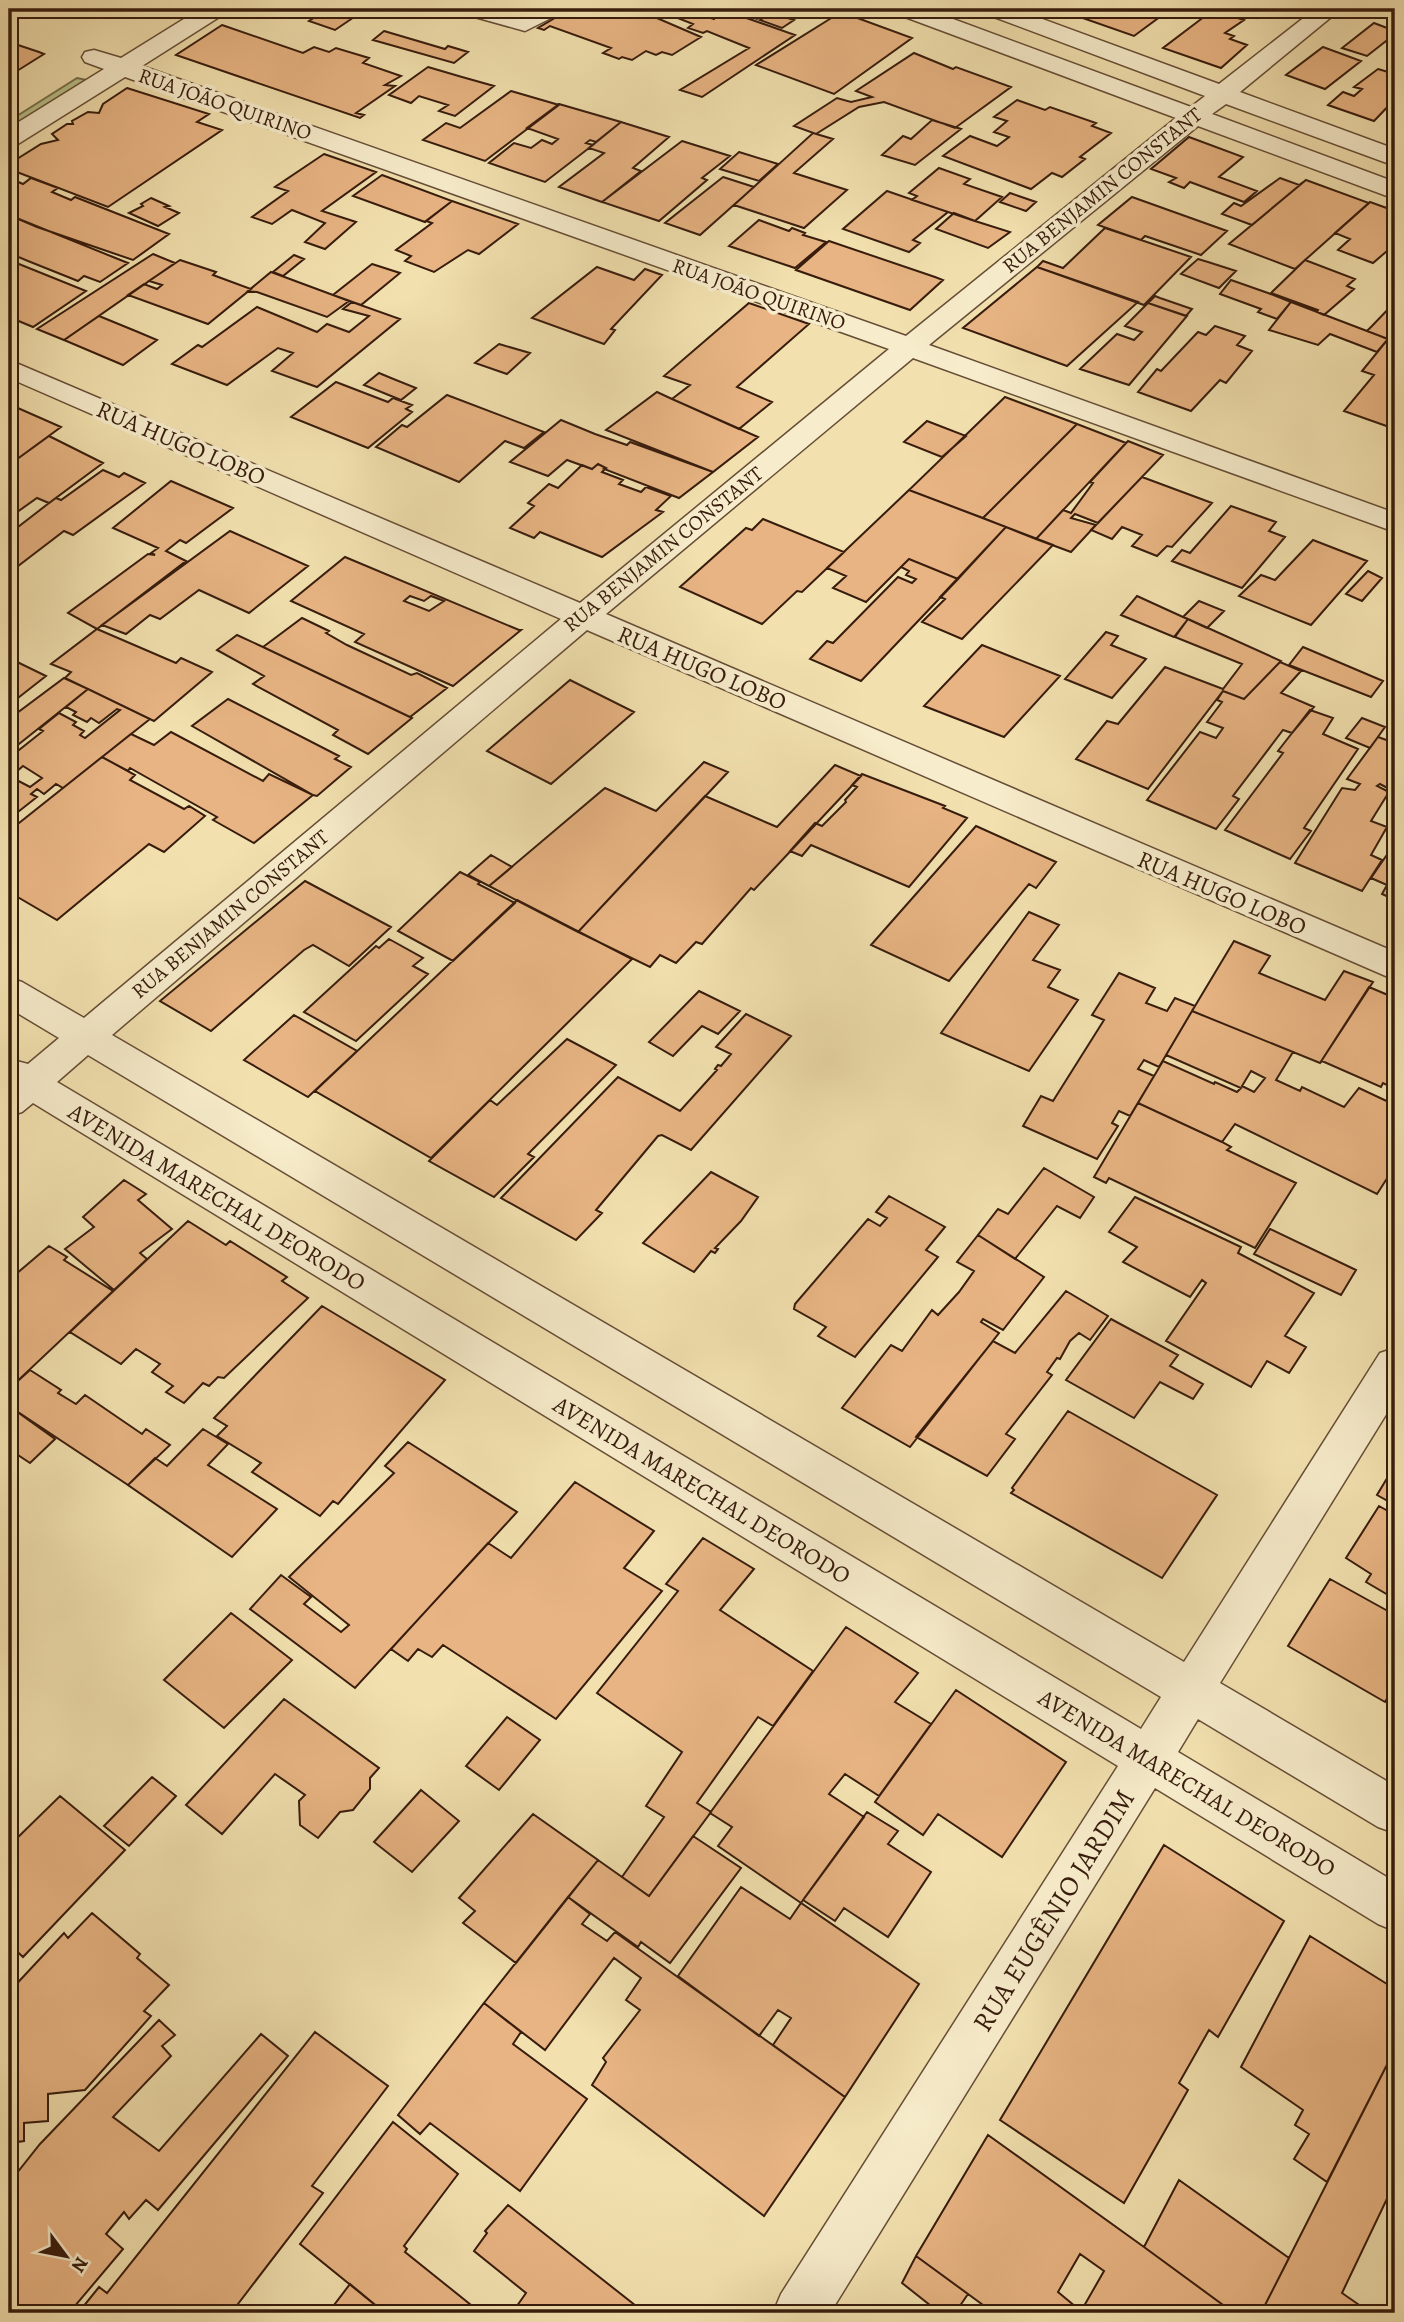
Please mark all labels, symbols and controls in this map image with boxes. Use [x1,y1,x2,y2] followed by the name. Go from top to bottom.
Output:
[135,61,315,147] street label: RUA JOÃO QUIRINO
[996,100,1208,279] street label: RUA BENJAMIN CONSTANT
[669,251,849,337] street label: RUA JOÃO QUIRINO
[92,393,270,493] street label: RUA HUGO LOBO
[557,459,769,638] street label: RUA BENJAMIN CONSTANT
[613,618,791,718] street label: RUA HUGO LOBO
[125,823,335,1005] street label: RUA BENJAMIN CONSTANT
[1133,843,1311,943] street label: RUA HUGO LOBO
[62,1095,372,1299] street label: AVENIDA MARECHAL DEORODO
[547,1388,857,1592] street label: AVENIDA MARECHAL DEORODO
[1032,1681,1342,1885] street label: AVENIDA MARECHAL DEORODO
[964,1782,1144,2039] street label: RUA EUGÊNIO JARDIM
[32,2220,102,2290] north arrow
[65,2252,94,2277] text: N

